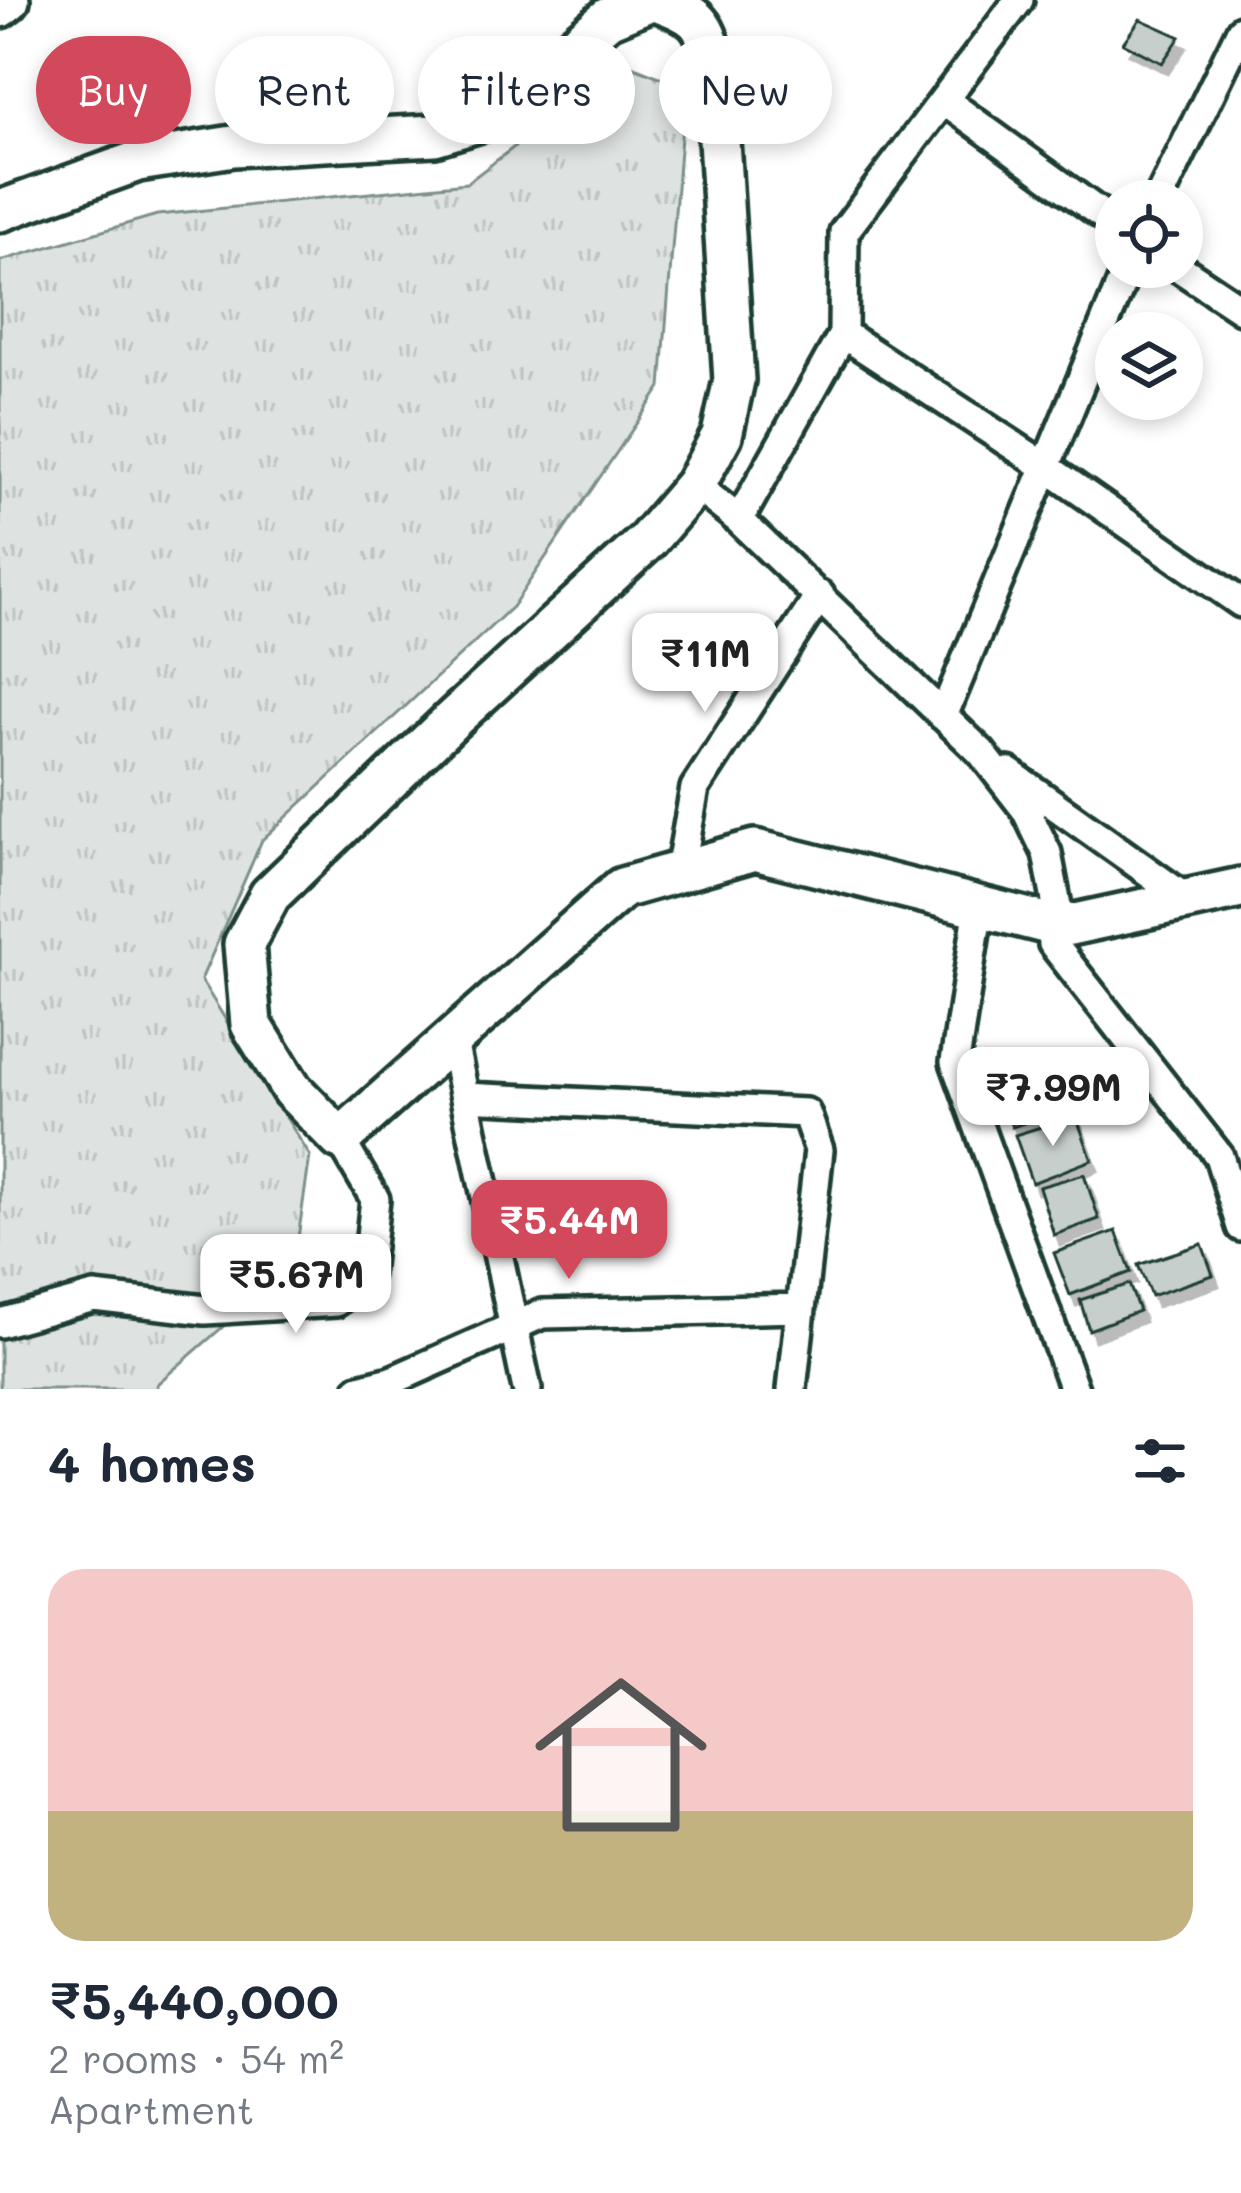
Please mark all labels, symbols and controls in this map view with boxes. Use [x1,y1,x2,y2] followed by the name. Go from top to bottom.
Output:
[36,36,191,144] chip: Buy
[215,36,394,144] chip: Rent
[418,36,635,144] chip: Filters
[659,36,832,144] chip: New
[1095,180,1203,420] map controls
[1095,180,1203,288] button: locate
[1095,312,1203,420] button: layers
[634,613,776,715] pin: ₹11M
[659,626,751,677] text: ₹11M
[955,1047,1151,1149] pin: ₹7.99M
[984,1060,1122,1111] text: ₹7.99M
[471,1180,667,1282] pin: ₹5.44M
[498,1193,640,1244] text: ₹5.44M
[198,1234,394,1336] pin: ₹5.67M
[227,1247,365,1298] text: ₹5.67M
[48,1428,256,1495] text: 4 homes
[1127,1428,1193,1494] icon: filters
[513,1647,729,1863] icon: home
[48,1965,339,2032] text: ₹5,440,000
[48,2032,344,2083] text: 2 rooms · 54 m²
[48,2083,254,2134] text: Apartment

